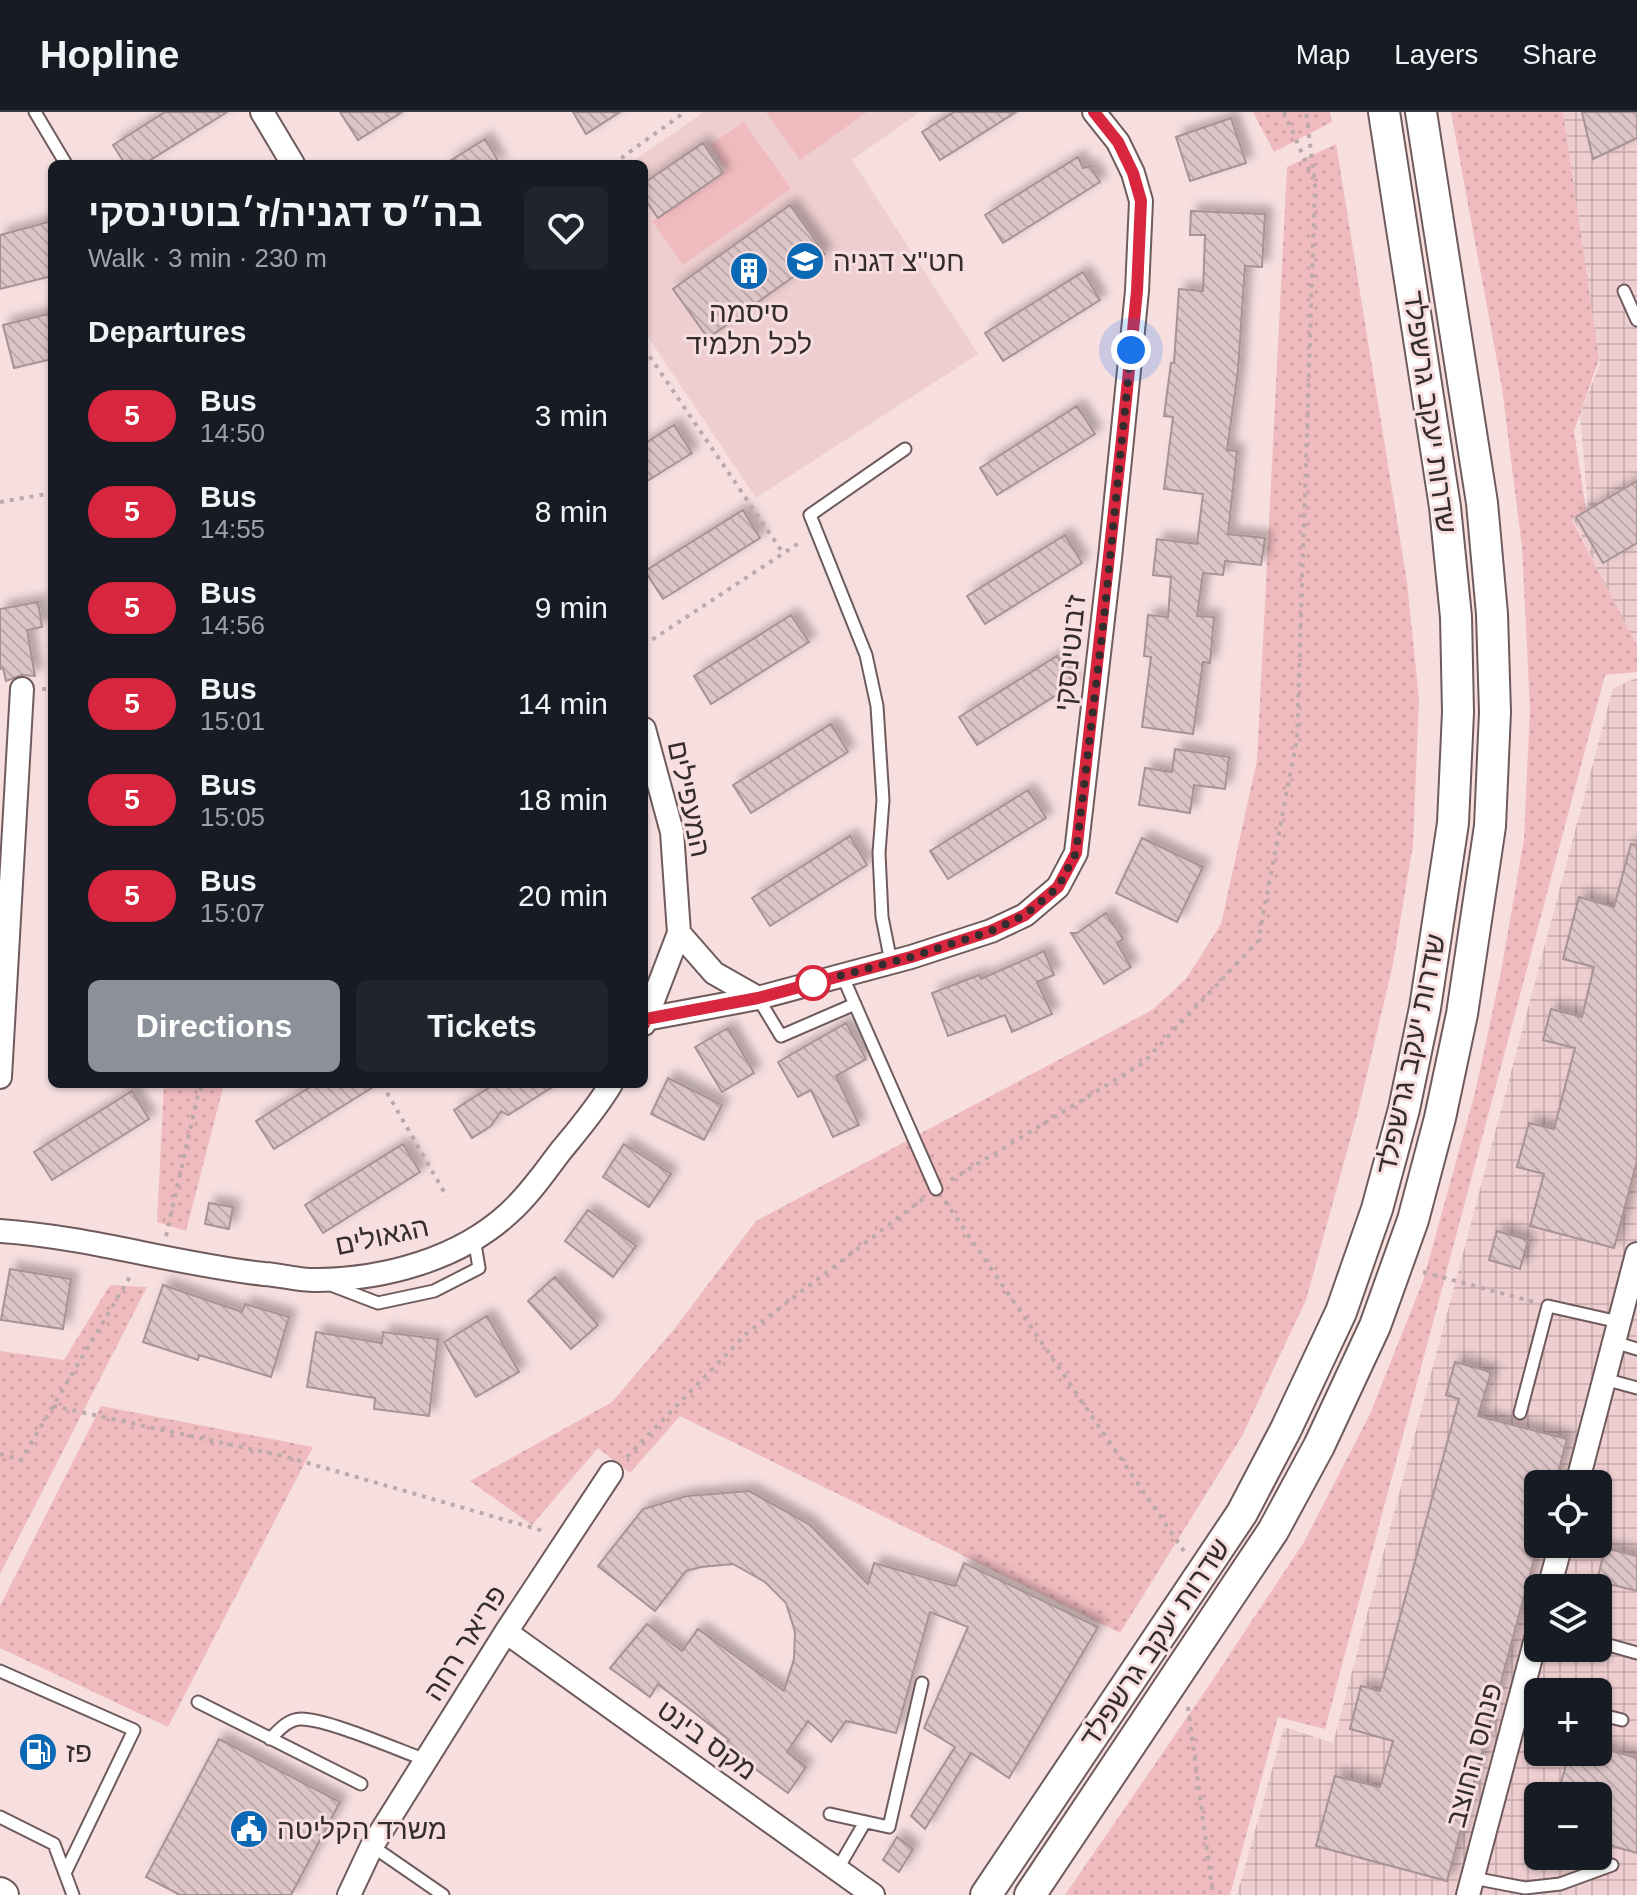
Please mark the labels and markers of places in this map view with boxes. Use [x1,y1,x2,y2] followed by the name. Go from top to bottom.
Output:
[784,240,826,282] school or university icon: חט''צ דגניה
[833,246,965,277] place label: חט''צ דגניה
[728,250,770,292] building icon: סיסמה לכל תלמיד
[686,297,812,360] place label: סיסמה לכל תלמיד
[796,966,830,1000] unlabelled marker
[17,1731,59,1773] fuel station icon: פז
[66,1737,92,1768] place label: פז
[228,1808,270,1850] public building icon: משרד הקליטה
[277,1814,447,1845] place label: משרד הקליטה

